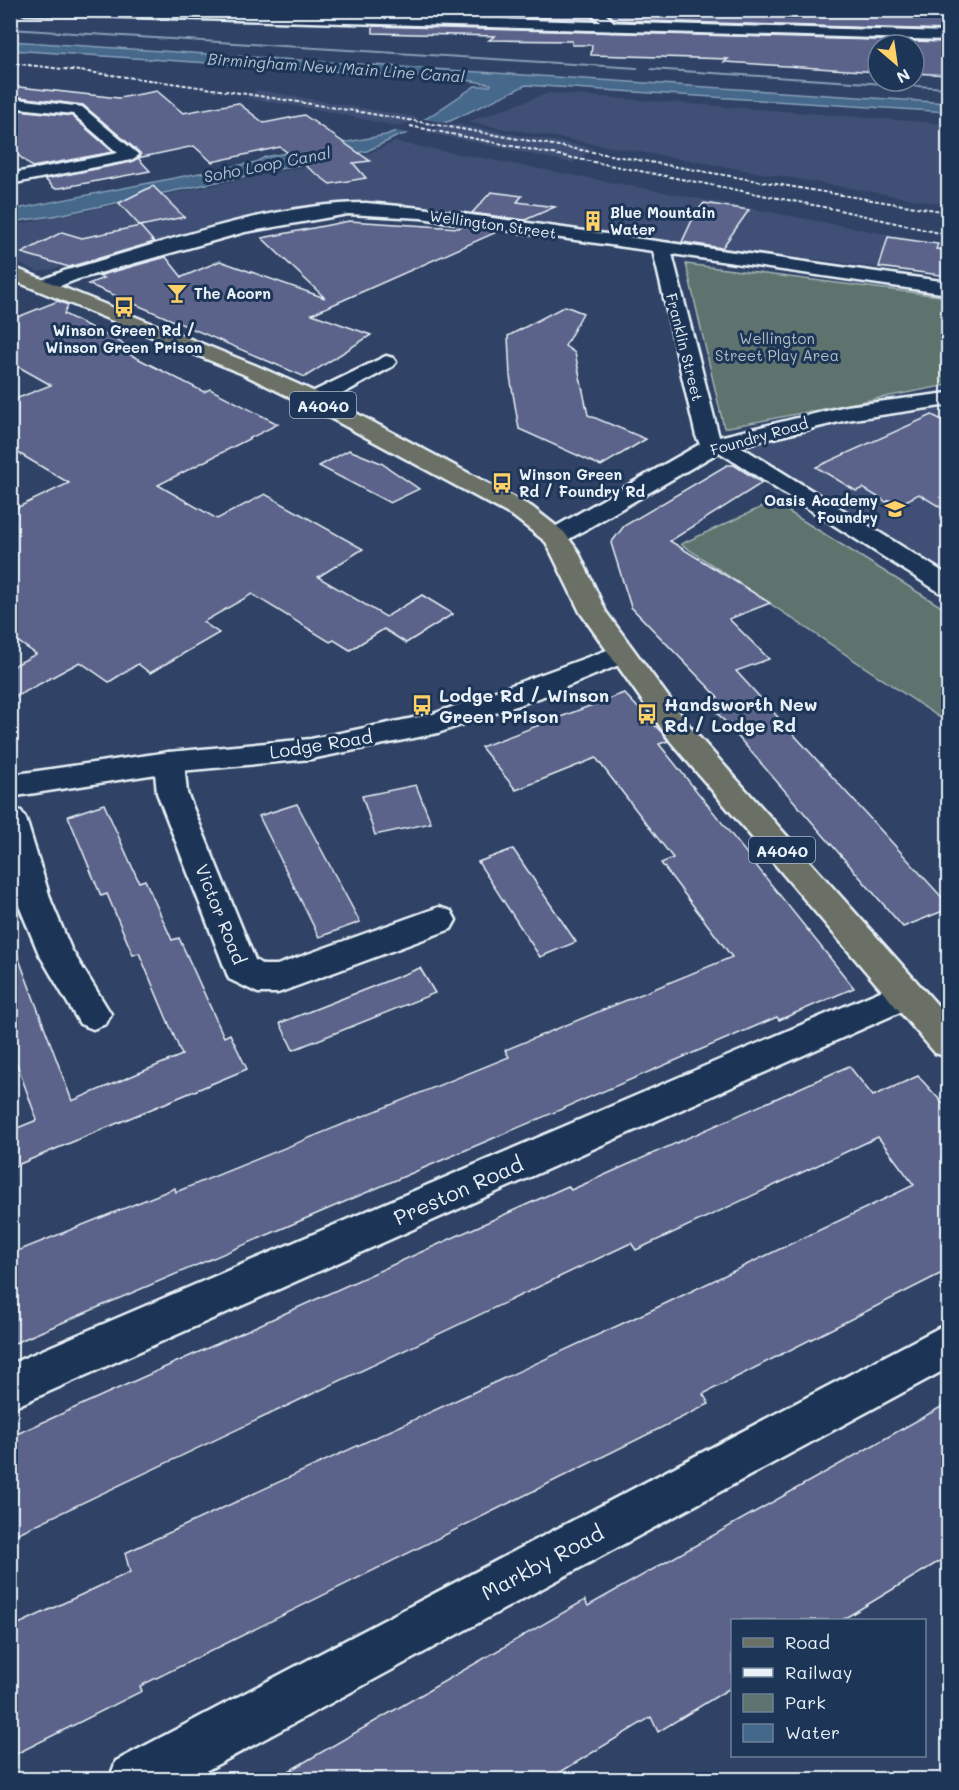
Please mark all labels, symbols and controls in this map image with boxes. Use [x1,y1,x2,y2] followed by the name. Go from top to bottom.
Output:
[866,33,926,93] north arrow
[207,48,465,86] water label: Birmingham New Main Line Canal
[893,64,914,89] text: N
[202,141,332,187] water label: Soho Loop Canal
[610,202,715,239] place label: Blue Mountain Water
[428,205,558,243] street label: Wellington Street
[581,209,605,233] building icon: Blue Mountain Water
[165,281,189,305] bar icon: The Acorn
[194,283,271,303] place label: The Acorn
[662,291,708,403] street label: Franklin Street
[112,295,136,319] bus stop icon: Winson Green Rd / Winson Green Prison
[46,320,202,357] place label: Winson Green Rd / Winson Green Prison
[715,328,839,365] park label: Wellington Street Play Area
[290,392,356,418] road number: A4040
[708,412,810,460] street label: Foundry Road
[519,464,646,501] place label: Winson Green Rd / Foundry Rd
[490,471,514,495] bus stop icon: Winson Green Rd / Foundry Rd
[764,490,878,527] place label: Oasis Academy Foundry
[883,497,907,521] school or university icon: Oasis Academy Foundry
[439,683,609,728] place label: Lodge Rd / Winson Green Prison
[664,692,818,737] place label: Handsworth New Rd / Lodge Rd
[410,693,434,717] bus stop icon: Lodge Rd / Winson Green Prison
[635,702,659,726] bus stop icon: Handsworth New Rd / Lodge Rd
[268,724,374,764] street label: Lodge Road
[749,837,815,863] road number: A4040
[190,860,252,968] street label: Victor Road
[389,1149,527,1231] street label: Preston Road
[476,1518,608,1606] street label: Markby Road
[731,1619,926,1757] legend
[785,1630,830,1654] text: Road
[785,1660,852,1684] text: Railway
[785,1690,826,1714] text: Park
[785,1720,840,1744] text: Water

